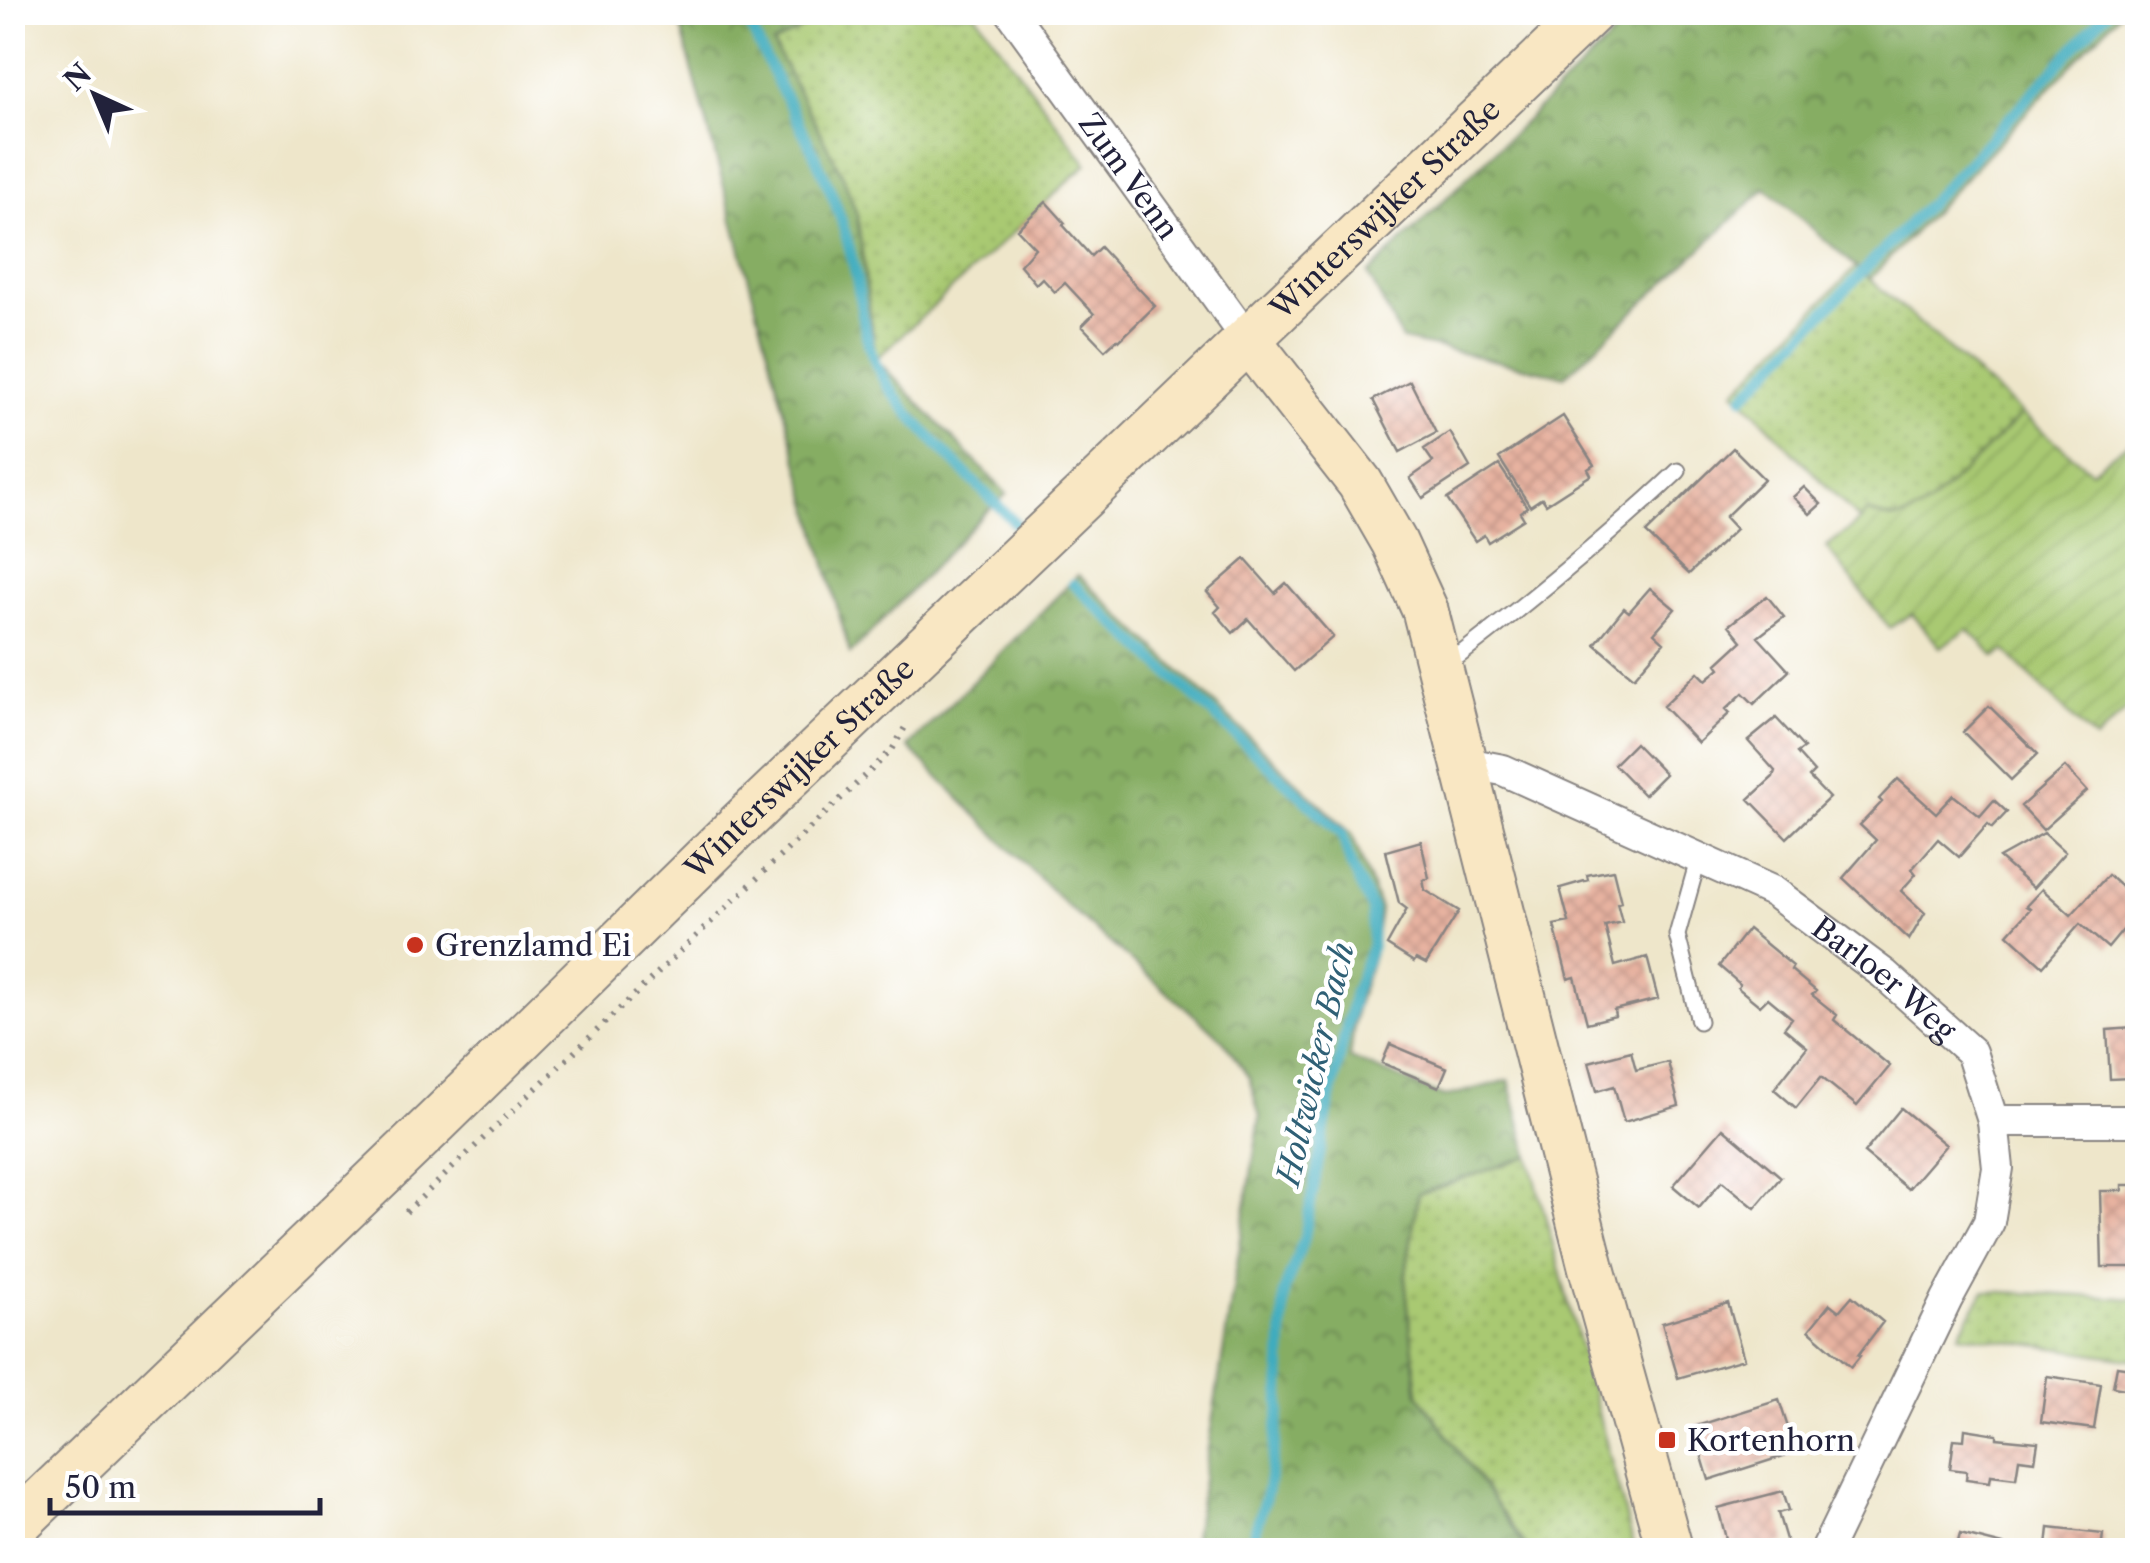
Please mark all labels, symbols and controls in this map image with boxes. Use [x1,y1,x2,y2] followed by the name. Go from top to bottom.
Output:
[45,45,145,145] north arrow
[57,56,98,98] text: N
[1262,90,1508,327] street label: Winterswijker Straße
[1071,105,1187,246] street label: Zum Venn
[676,649,922,887] street label: Winterswijker Straße
[1805,909,1964,1048] street label: Barloer Weg
[435,927,631,964] place label: Grenzlamd Ei
[404,934,426,956] marker: Grenzlamd Ei
[1267,939,1362,1192] water label: Holtwicker Bach
[1687,1422,1855,1459] place label: Kortenhorn
[1656,1429,1678,1451] marker: Kortenhorn
[50,1453,320,1515] scale bar
[65,1469,136,1506] text: 50 m

